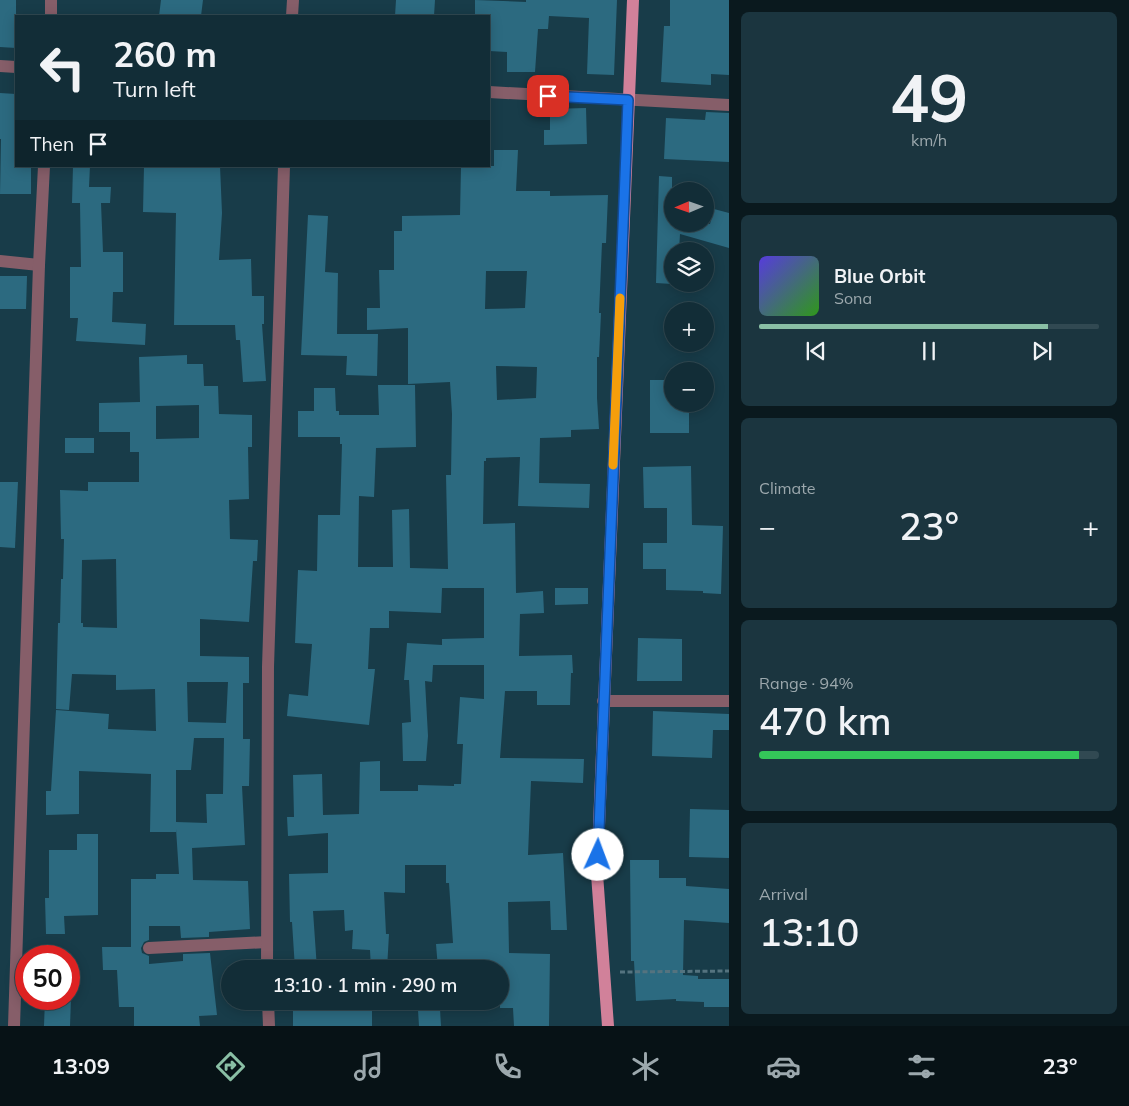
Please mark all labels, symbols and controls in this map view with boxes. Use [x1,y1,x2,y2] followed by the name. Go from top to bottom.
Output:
[113,32,217,76] text: 260 m
[30,35,95,100] icon: left
[890,57,968,138] text: 49
[113,75,196,103] text: Turn left
[527,75,569,117] pin
[534,82,562,110] icon: arrive
[84,130,112,158] icon: arrive
[911,130,947,150] text: km/h
[30,132,74,156] text: Then
[664,182,714,232] north arrow
[664,182,714,412] map controls
[664,242,714,292] button: layers
[834,264,925,288] text: Blue Orbit
[834,288,872,308] text: Sona
[664,302,714,352] button: +
[802,337,830,365] icon: previous
[915,337,943,365] icon: pause
[1028,337,1056,365] icon: next
[664,362,714,412] button: −
[759,478,815,498] text: Climate
[899,502,959,550] text: 23°
[759,509,776,544] text: −
[1082,509,1099,544] text: +
[759,673,854,693] text: Range · 94%
[759,697,892,745] text: 470 km
[571,828,623,880] position arrow
[759,884,808,904] text: Arrival
[759,908,859,956] text: 13:10
[15,945,80,1010] speed limit sign: 50
[272,973,458,997] text: 13:10 · 1 min · 290 m
[213,1049,248,1084] icon: directions
[351,1049,386,1084] icon: music
[490,1049,525,1084] icon: phone
[628,1049,663,1084] icon: climate
[766,1049,801,1084] icon: car
[904,1049,939,1084] icon: filters
[52,1052,110,1080] text: 13:09
[1043,1052,1077,1080] text: 23°

